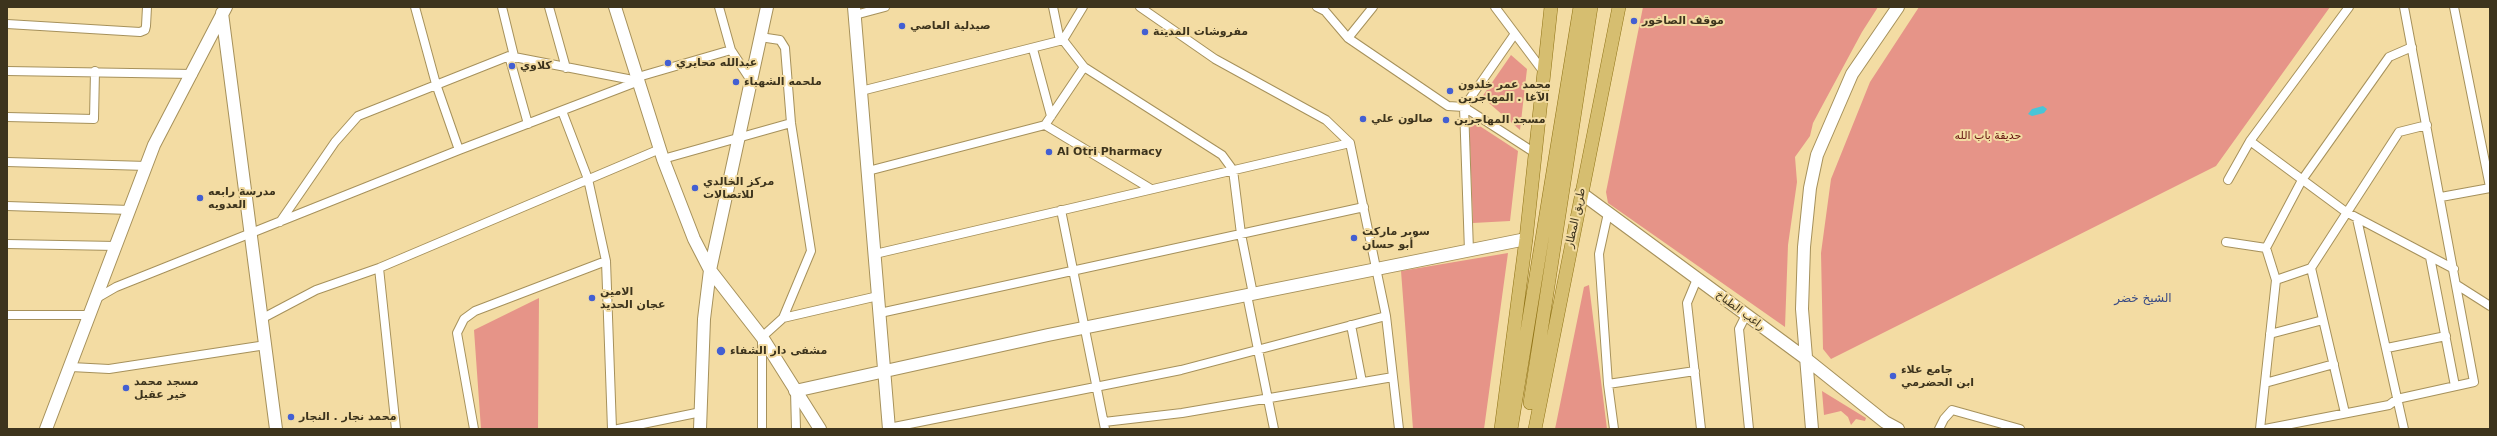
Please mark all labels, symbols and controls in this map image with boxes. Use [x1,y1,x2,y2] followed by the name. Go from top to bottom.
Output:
[1642,14,1724,28] place label: موقف الصاخور
[1629,16,1639,26] marker: موقف الصاخور
[910,19,991,33] place label: صيدلية العاصي
[897,21,907,31] marker: صيدلية العاصي
[1153,25,1248,39] place label: مفروشات المدينة
[1140,27,1150,37] marker: مفروشات المدينة
[676,56,757,70] place label: عبدالله محايري
[663,58,673,68] marker: عبدالله محايري
[520,59,552,73] place label: كلاوي
[507,61,517,71] marker: كلاوي
[744,75,822,89] place label: ملحمه الشهباء
[731,77,741,87] marker: ملحمه الشهباء
[1458,78,1551,104] place label: محمد عمر خلدون الآغا . المهاجرين
[1445,86,1455,96] marker: محمد عمر خلدون الآغا . المهاجرين
[1371,112,1433,126] place label: صالون علي
[1454,113,1546,127] place label: مسجد المهاجرين
[1358,114,1368,124] marker: صالون علي
[1441,115,1451,125] marker: مسجد المهاجرين
[1955,129,2021,143] park label: حديقة باب الله
[1057,145,1162,159] place label: Al Otri Pharmacy
[1044,147,1054,157] marker: Al Otri Pharmacy
[703,175,774,201] place label: مركز الخالدي للاتصالات
[690,183,700,193] marker: مركز الخالدي للاتصالات
[208,185,276,211] place label: مدرسة رابعه العدويه
[1563,187,1589,249] street label: طريق المطار
[195,193,205,203] marker: مدرسة رابعه العدويه
[1362,225,1430,251] place label: سوبر ماركت أبو حسان
[1349,233,1359,243] marker: سوبر ماركت أبو حسان
[600,285,665,311] place label: الامين عجان الحديد
[1713,288,1767,334] street label: راغب الطباخ
[2114,292,2172,306] district label: الشيخ خضر
[587,293,597,303] marker: الامين عجان الحديد
[730,344,827,358] place label: مشفى دار الشفاء
[715,345,727,357] marker: مشفى دار الشفاء
[1901,363,1974,389] place label: جامع علاء ابن الحضرمي
[1888,371,1898,381] marker: جامع علاء ابن الحضرمي
[134,375,199,401] place label: مسجد محمد خير عقيل
[121,383,131,393] marker: مسجد محمد خير عقيل
[299,410,396,424] place label: محمد نجار . النجار
[286,412,296,422] marker: محمد نجار . النجار

